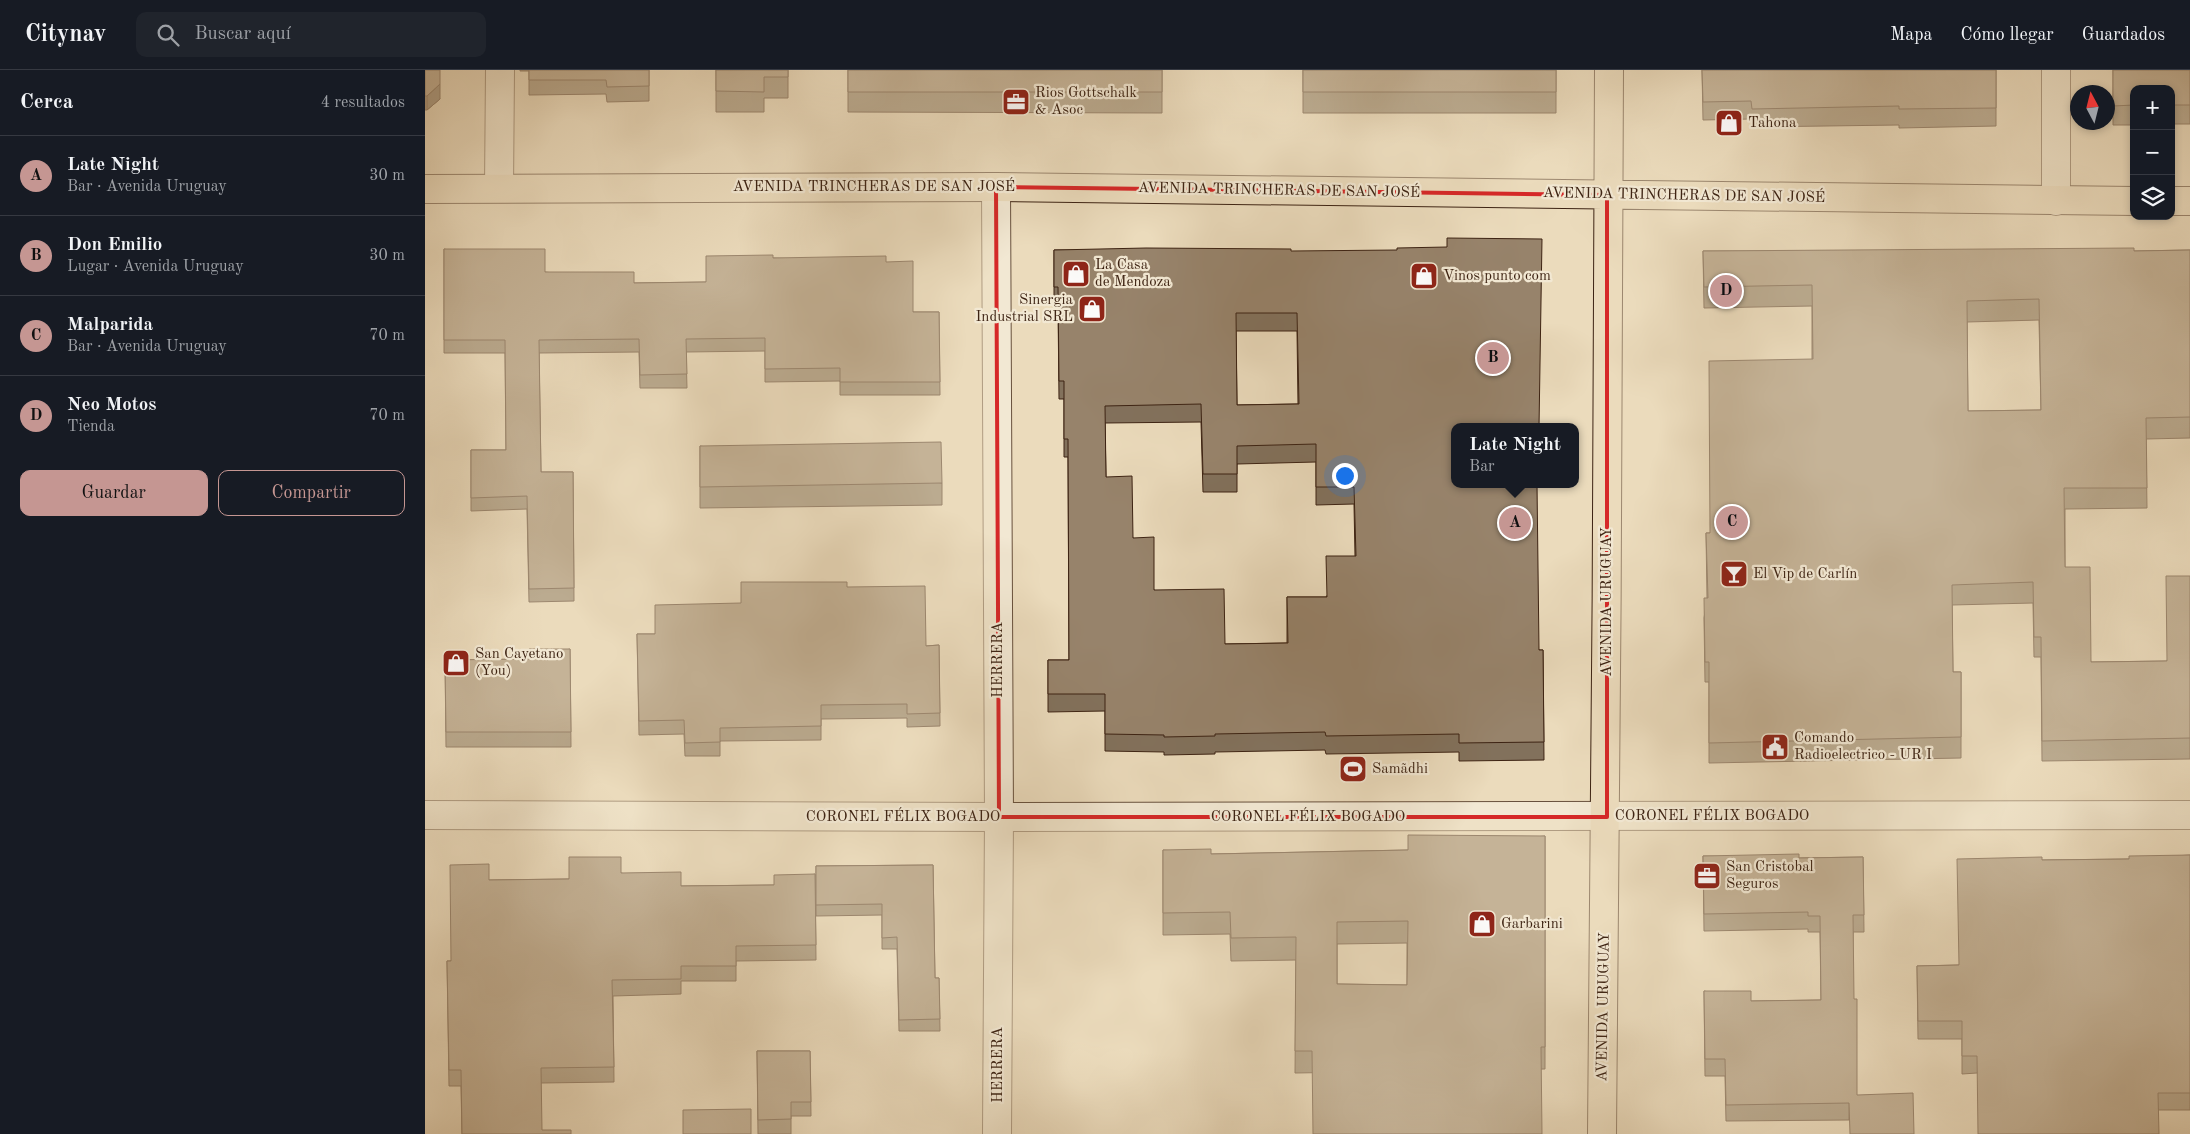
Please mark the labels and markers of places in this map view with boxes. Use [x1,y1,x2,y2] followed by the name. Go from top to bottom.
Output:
[1035,86,1137,118] place label: Rios Gottschalk & Asoc
[1001,87,1031,117] office icon: Rios Gottschalk & Asoc
[1714,108,1744,138] shop icon: Tahona
[1748,116,1797,131] place label: Tahona
[1095,258,1171,290] place label: La Casa de Mendoza
[1061,259,1091,289] shop icon: La Casa de Mendoza
[1409,261,1439,291] shop icon: Vinos punto com
[1443,269,1551,284] place label: Vinos punto com
[1710,272,1742,310] pin: D
[975,293,1074,325] place label: Sinergia Industrial SRL
[1077,294,1107,324] shop icon: Sinergia Industrial SRL
[1477,339,1509,377] pin: B
[1716,503,1748,541] pin: C
[1499,504,1531,542] pin: A
[1719,559,1749,589] bar icon: El Vip de Carlín
[1753,567,1857,582] place label: El Vip de Carlín
[475,647,564,679] place label: San Cayetano (You)
[441,648,471,678] shop icon: San Cayetano (You)
[1794,731,1932,763] place label: Comando Radioelectrico - UR I
[1760,732,1790,762] public building icon: Comando Radioelectrico - UR I
[1338,754,1368,784] sports icon: Samãdhi
[1372,762,1428,777] place label: Samãdhi
[1726,860,1814,892] place label: San Cristobal Seguros
[1692,861,1722,891] office icon: San Cristobal Seguros
[1467,909,1497,939] shop icon: Garbarini
[1501,917,1563,932] place label: Garbarini

